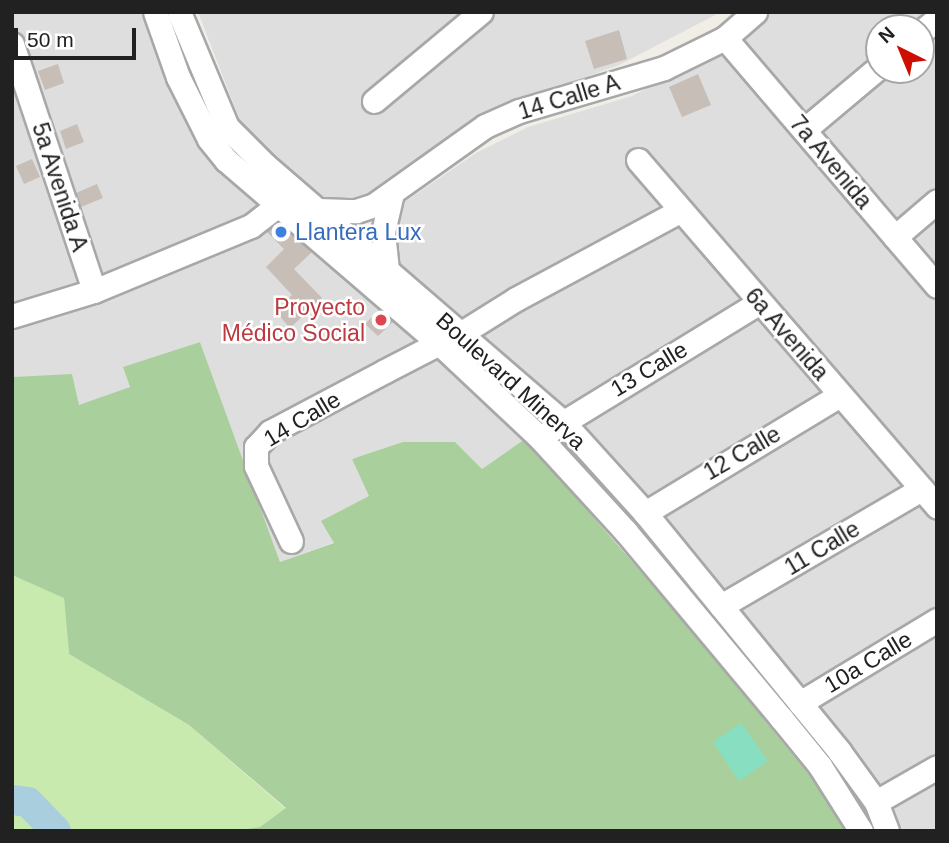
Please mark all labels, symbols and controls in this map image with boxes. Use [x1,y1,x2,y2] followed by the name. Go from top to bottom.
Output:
[18,14,140,58] scale bar
[865,14,935,84] north arrow
[875,22,899,47] text: N
[27,28,74,51] text: 50 m
[514,68,624,126] street label: 14 Calle A
[784,109,878,215] street label: 7a Avenida
[26,118,94,256] street label: 5a Avenida A
[295,218,422,246] place label: Llantera Lux
[273,224,289,240] marker: Llantera Lux
[739,282,835,386] street label: 6a Avenida
[222,293,365,347] place label: Proyecto Médico Social
[431,307,591,455] street label: Boulevard Minerva
[371,310,391,330] marker: Proyecto Médico Social
[606,335,692,403] street label: 13 Calle
[259,385,345,453] street label: 14 Calle
[699,420,785,486] street label: 12 Calle
[779,515,865,581] street label: 11 Calle
[819,625,917,699] street label: 10a Calle

